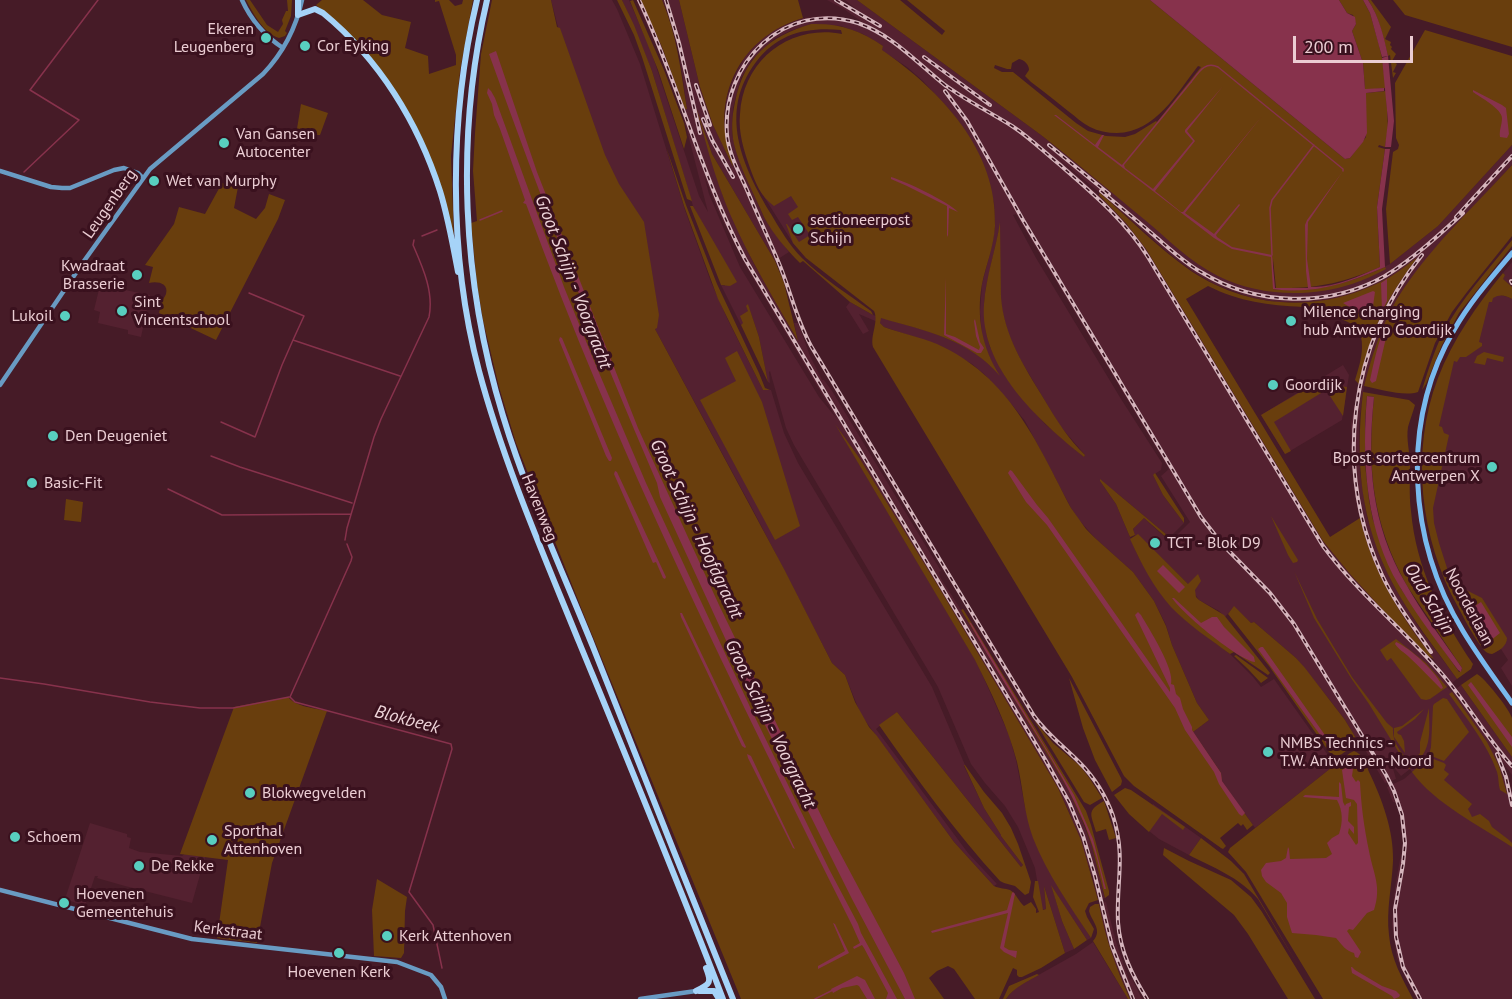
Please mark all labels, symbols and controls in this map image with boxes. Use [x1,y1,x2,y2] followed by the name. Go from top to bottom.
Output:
[174,19,254,57] place label: Ekeren Leugenberg
[1296,24,1416,62] scale bar
[259,31,273,45] marker: Ekeren Leugenberg
[1304,35,1353,58] text: 200 m
[317,36,389,56] place label: Cor Eyking
[298,39,312,53] marker: Cor Eyking
[236,124,315,162] place label: Van Gansen Autocenter
[217,136,231,150] marker: Van Gansen Autocenter
[79,166,141,242] street label: Leugenberg
[166,171,277,191] place label: Wet van Murphy
[147,174,161,188] marker: Wet van Murphy
[530,192,616,372] water label: Groot Schijn - Voorgracht
[810,210,910,248] place label: sectioneerpost Schijn
[791,222,805,236] marker: sectioneerpost Schijn
[61,256,125,294] place label: Kwadraat Brasserie
[130,268,144,282] marker: Kwadraat Brasserie
[134,292,230,330] place label: Sint Vincentschool
[1303,302,1452,340] place label: Milence charging hub Antwerp Goordijk
[115,304,129,318] marker: Sint Vincentschool
[11,306,53,326] place label: Lukoil
[58,309,72,323] marker: Lukoil
[1284,314,1298,328] marker: Milence charging hub Antwerp Goordijk
[1285,375,1342,395] place label: Goordijk
[1266,378,1280,392] marker: Goordijk
[65,426,167,446] place label: Den Deugeniet
[46,429,60,443] marker: Den Deugeniet
[645,436,747,622] water label: Groot Schijn - Hoofdgracht
[1333,448,1480,486] place label: Bpost sorteercentrum Antwerpen X
[1485,460,1499,474] marker: Bpost sorteercentrum Antwerpen X
[517,471,561,545] street label: Havenweg
[44,473,103,493] place label: Basic-Fit
[25,476,39,490] marker: Basic-Fit
[1167,533,1261,553] place label: TCT - Blok D9
[1148,536,1162,550] marker: TCT - Blok D9
[1399,559,1459,639] water label: Oud Schijn
[1441,565,1497,649] street label: Noorderlaan
[720,636,820,812] water label: Groot Schijn - Voorgracht
[372,701,442,739] water label: Blokbeek
[1280,733,1432,771] place label: NMBS Technics - T.W. Antwerpen-Noord
[1261,745,1275,759] marker: NMBS Technics - T.W. Antwerpen-Noord
[262,783,366,803] place label: Blokwegvelden
[243,786,257,800] marker: Blokwegvelden
[224,821,302,859] place label: Sporthal Attenhoven
[27,827,81,847] place label: Schoem
[8,830,22,844] marker: Schoem
[205,833,219,847] marker: Sporthal Attenhoven
[151,856,214,876] place label: De Rekke
[132,859,146,873] marker: De Rekke
[76,884,174,922] place label: Hoevenen Gemeentehuis
[57,896,71,910] marker: Hoevenen Gemeentehuis
[193,917,263,945] street label: Kerkstraat
[399,926,512,946] place label: Kerk Attenhoven
[380,929,394,943] marker: Kerk Attenhoven
[332,946,346,960] marker: Hoevenen Kerk
[288,962,390,982] place label: Hoevenen Kerk

